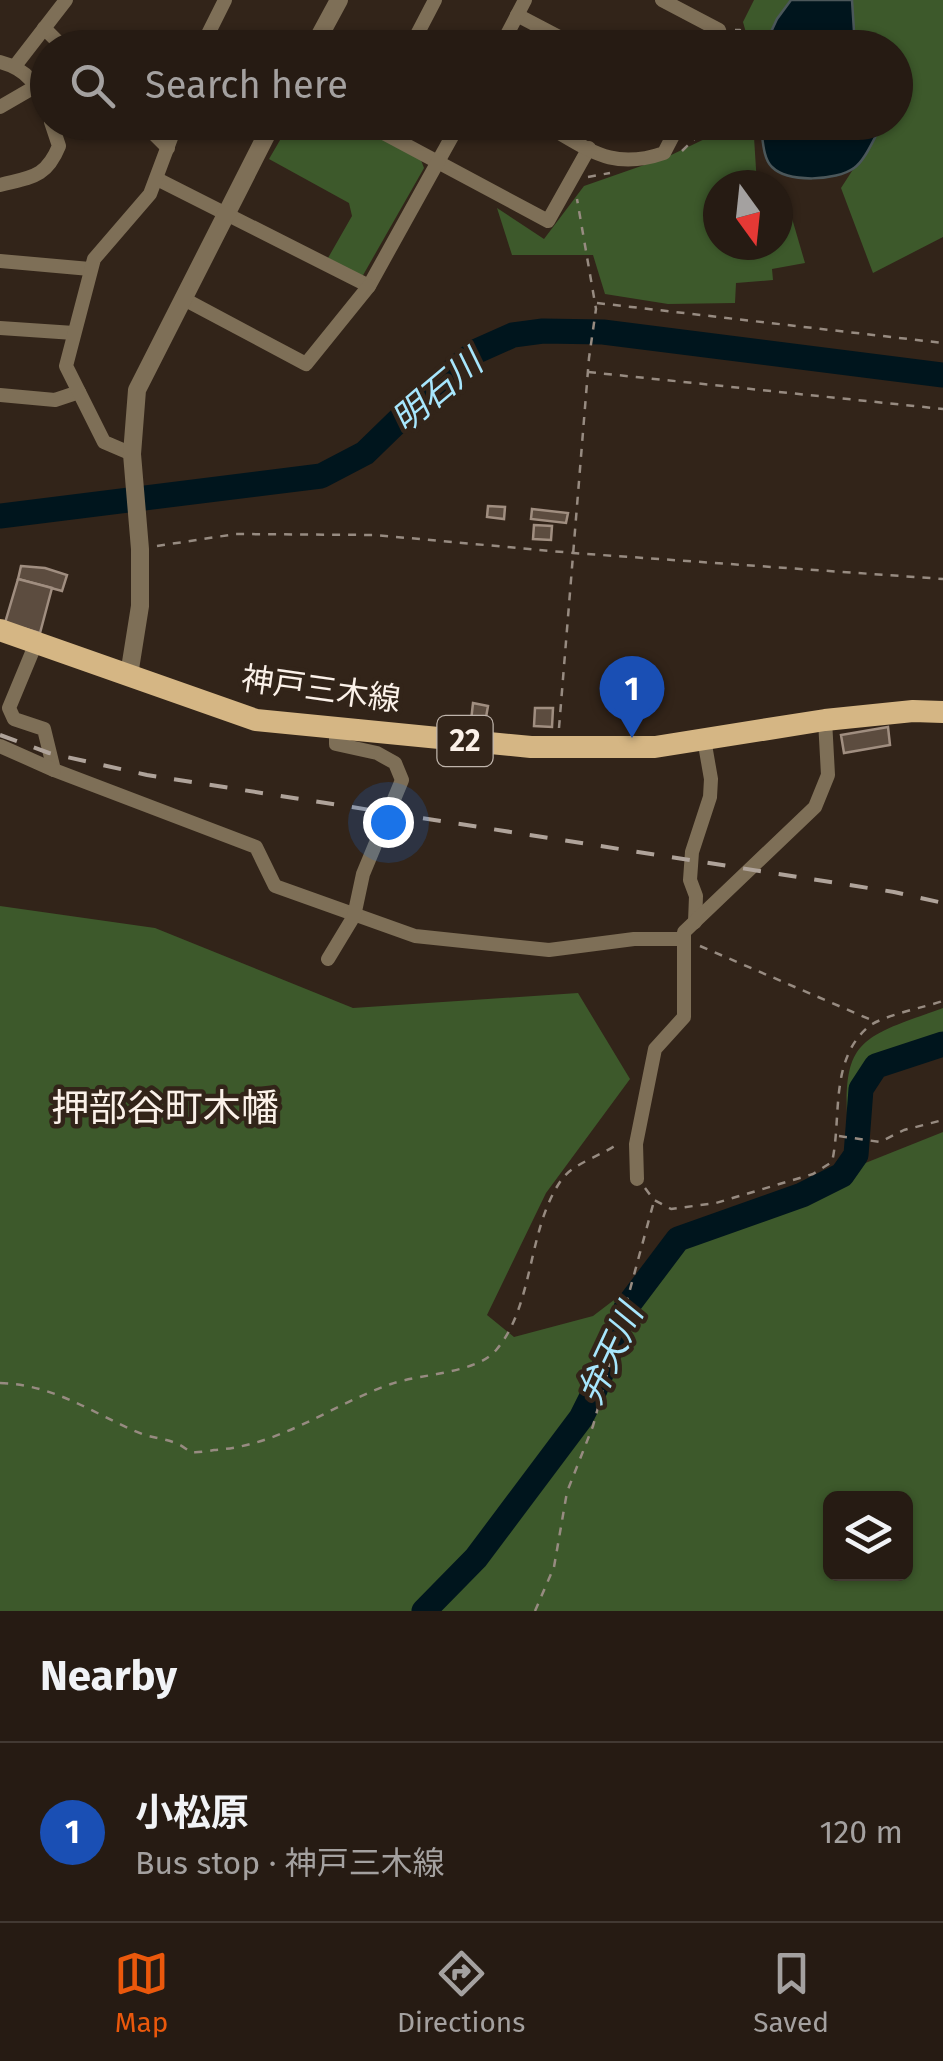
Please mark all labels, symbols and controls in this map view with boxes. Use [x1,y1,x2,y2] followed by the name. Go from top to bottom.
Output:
[30,30,913,140] search box
[65,58,120,113] icon: search
[145,62,348,108] text: Search here
[703,170,793,260] north arrow
[383,339,494,441] water label: 明石川
[600,656,664,738] pin: 1
[239,659,403,719] street label: 神戸三木線
[438,716,492,766] road number: 22
[363,797,414,848] your location
[51,1085,279,1131] district label: 押部谷町木幡
[569,1294,653,1410] water label: 弁天川
[823,1491,913,1581] map controls
[823,1491,913,1581] button: layers
[40,1651,177,1701] text: Nearby
[135,1790,249,1836] text: 小松原
[65,1813,80,1851] text: 1
[820,1813,903,1851] text: 120 m
[135,1844,445,1882] text: Bus stop · 神戸三木線
[114,1946,169,2039] tab: Map
[397,1946,525,2039] tab: Directions
[753,1946,829,2039] tab: Saved

